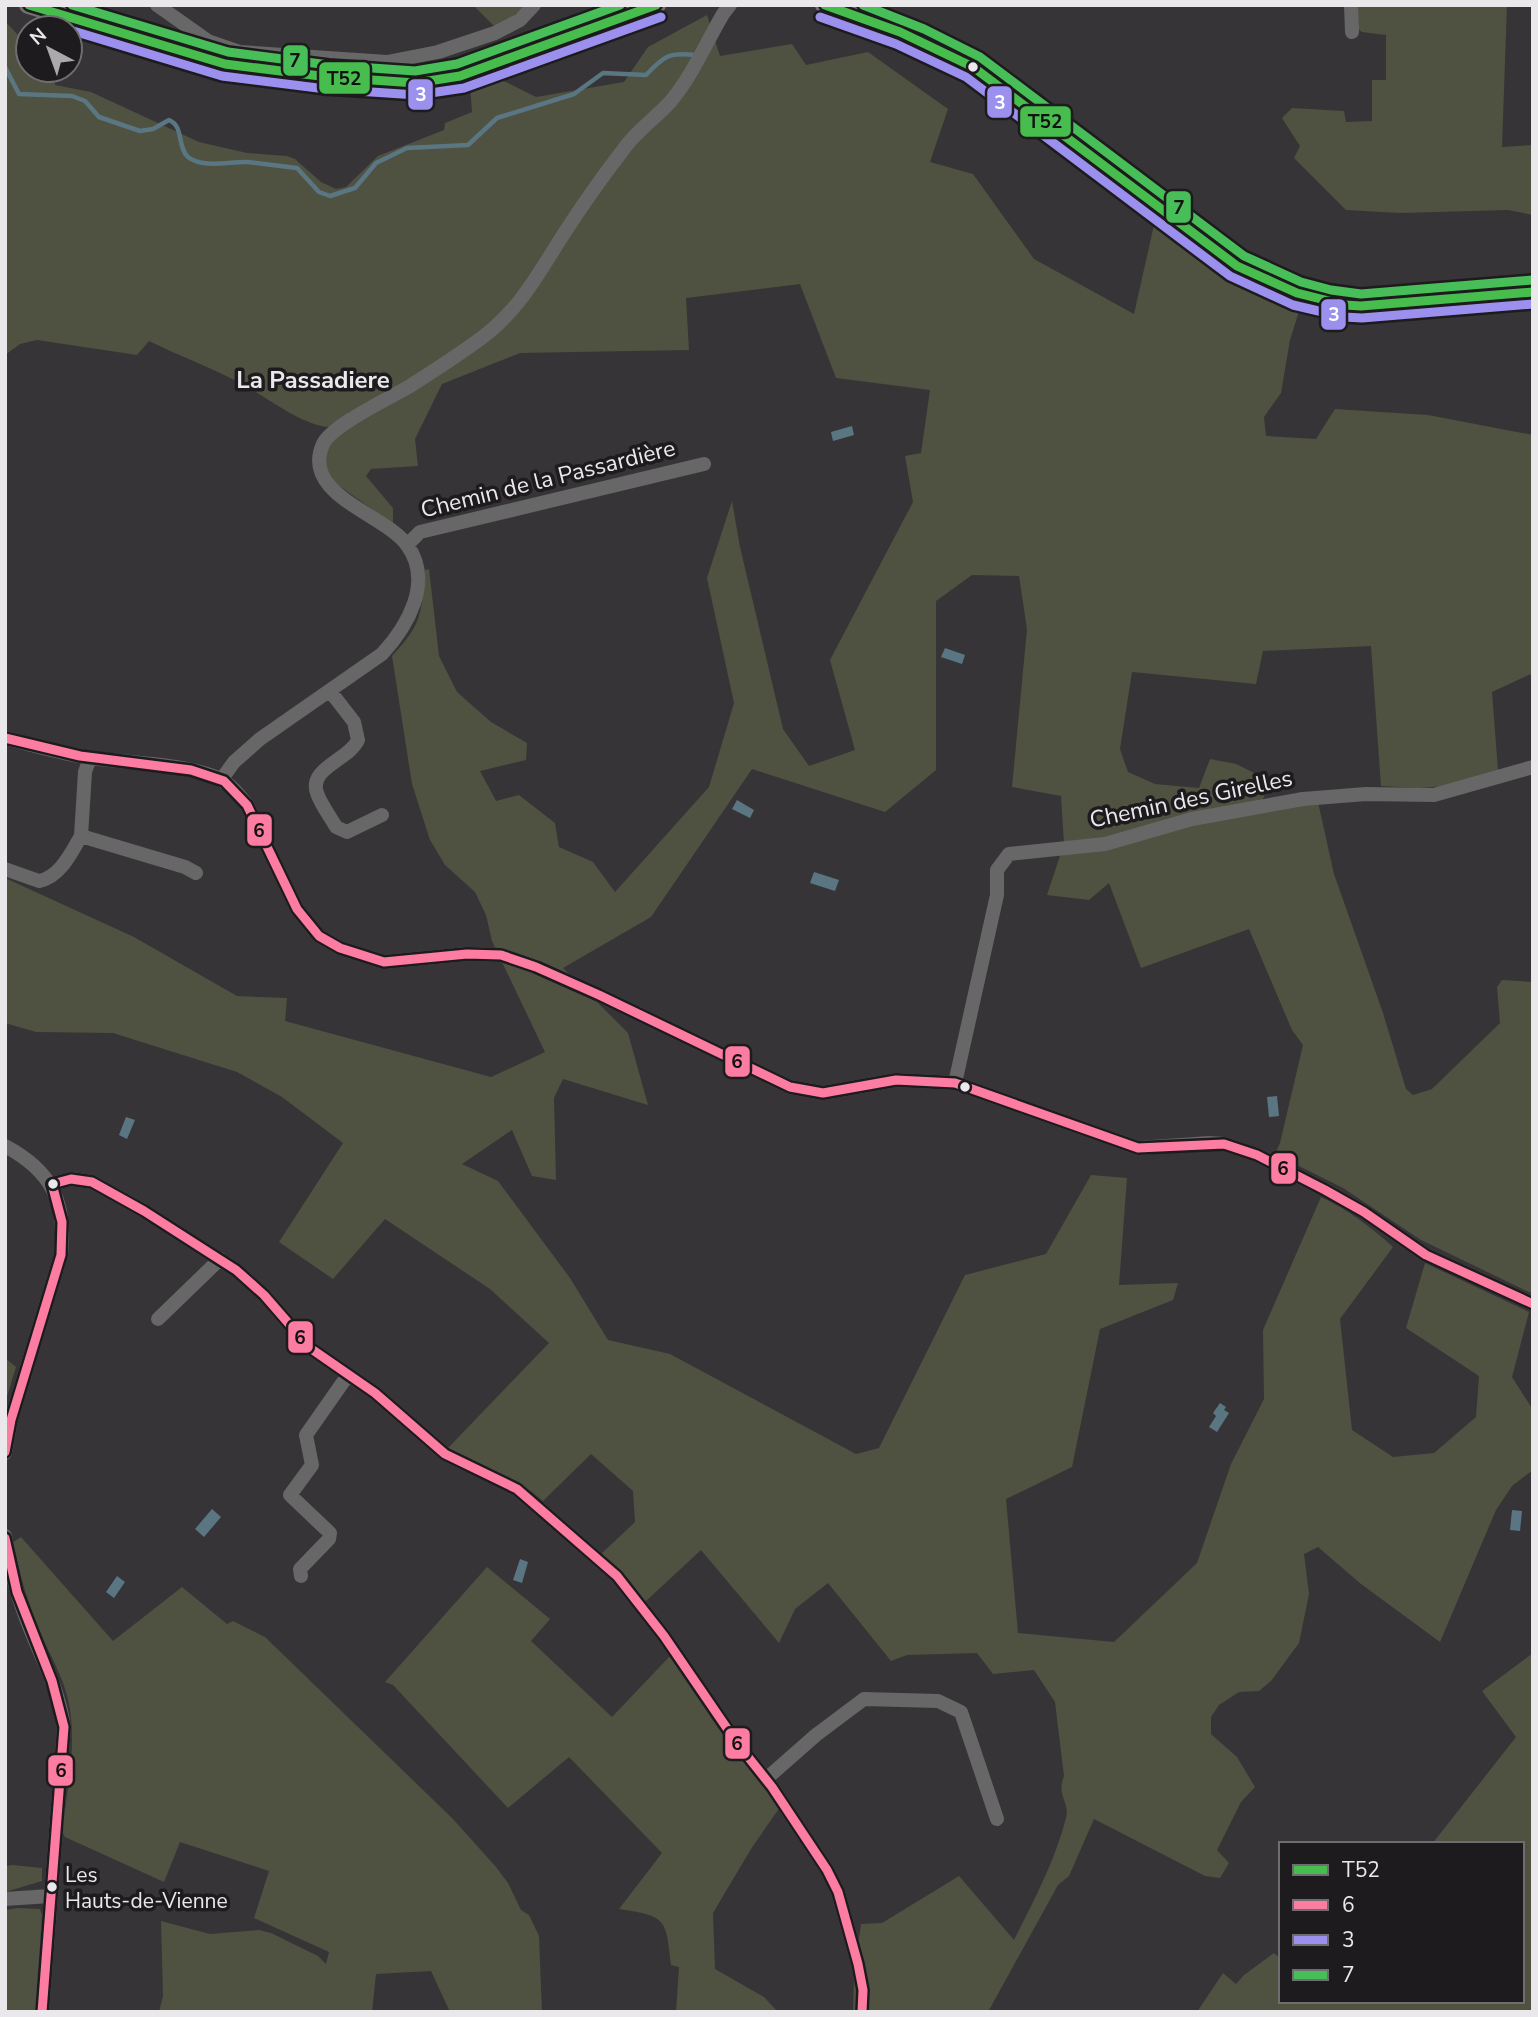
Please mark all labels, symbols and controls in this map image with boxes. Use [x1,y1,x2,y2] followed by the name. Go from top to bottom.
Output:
[14,14,84,84] north arrow
[25,22,52,51] text: N
[282,44,309,77] line badge: 7
[289,48,301,74] text: 7
[966,60,980,74] unlabelled marker
[318,61,371,95] line badge: T52
[327,66,361,92] text: T52
[407,78,434,111] line badge: 3
[415,82,427,108] text: 3
[986,85,1013,119] line badge: 3
[994,90,1006,116] text: 3
[1019,105,1072,138] line badge: T52
[1028,109,1062,135] text: T52
[1165,190,1192,224] line badge: 7
[1173,195,1185,221] text: 7
[1320,298,1347,331] line badge: 3
[1328,302,1340,328] text: 3
[236,364,390,396] district label: La Passadiere
[418,432,678,526] street label: Chemin de la Passardière
[1087,762,1295,836] street label: Chemin des Girelles
[246,813,273,847] line badge: 6
[253,818,265,844] text: 6
[724,1045,751,1078] line badge: 6
[731,1049,743,1075] text: 6
[958,1080,972,1094] unlabelled marker
[1270,1152,1297,1185] line badge: 6
[1277,1156,1289,1182] text: 6
[46,1177,60,1191] unlabelled marker
[287,1320,314,1354] line badge: 6
[294,1325,306,1351] text: 6
[724,1727,751,1760] line badge: 6
[731,1731,743,1757] text: 6
[47,1754,74,1787] line badge: 6
[55,1758,67,1784] text: 6
[1279,1842,1524,2003] legend
[1342,1856,1380,1884] text: T52
[65,1861,228,1915] place label: Les Hauts-de-Vienne
[45,1880,59,1894] marker: Les Hauts-de-Vienne
[1342,1891,1355,1919] text: 6
[1342,1926,1355,1954] text: 3
[1342,1961,1355,1989] text: 7

